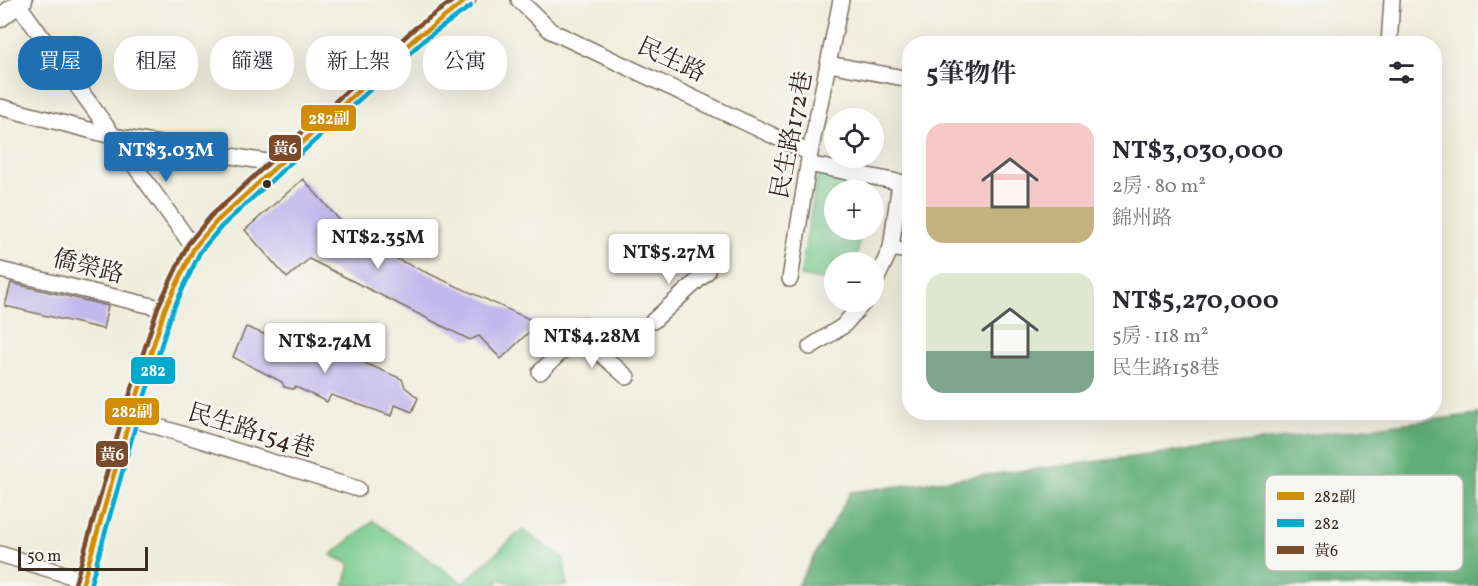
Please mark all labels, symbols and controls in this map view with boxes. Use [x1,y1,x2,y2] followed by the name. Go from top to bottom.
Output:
[631,30,711,92] street label: 民生路
[18,36,102,90] chip: 買屋
[114,36,198,90] chip: 租屋
[210,36,294,90] chip: 篩選
[306,36,411,90] chip: 新上架
[423,36,507,90] chip: 公寓
[1385,56,1418,89] icon: filters
[926,57,1017,93] text: 5筆物件
[764,68,822,202] street label: 民生路172巷
[300,104,357,132] line badge: 282副
[824,108,884,312] map controls
[824,108,884,168] button: locate
[308,109,350,131] text: 282副
[104,132,228,183] pin: NT$3.03M
[1112,133,1283,169] text: NT$3,030,000
[268,134,302,162] line badge: 黃6
[118,137,214,165] text: NT$3.03M
[273,139,298,161] text: 黃6
[974,147,1046,219] icon: home
[1112,173,1206,201] text: 2房 · 80 m²
[261,178,273,190] unlabelled marker
[824,180,884,240] button: +
[1112,205,1172,233] text: 錦州路
[316,219,440,270] pin: NT$2.35M
[331,224,425,252] text: NT$2.35M
[607,234,731,285] pin: NT$5.27M
[623,239,715,267] text: NT$5.27M
[49,243,127,293] street label: 僑榮路
[824,252,884,312] button: −
[1112,283,1279,319] text: NT$5,270,000
[974,297,1046,369] icon: home
[530,318,654,369] pin: NT$4.28M
[263,323,387,374] pin: NT$2.74M
[544,323,640,351] text: NT$4.28M
[1112,323,1208,351] text: 5房 · 118 m²
[278,328,372,356] text: NT$2.74M
[1112,355,1220,383] text: 民生路158巷
[130,356,176,385] line badge: 282
[140,361,166,383] text: 282
[104,397,160,426] line badge: 282副
[183,397,319,467] street label: 民生路154巷
[111,402,153,424] text: 282副
[95,440,129,468] line badge: 黃6
[100,445,125,467] text: 黃6
[1265,475,1463,571] legend
[1314,487,1355,509] text: 282副
[1314,514,1339,536] text: 282
[1314,541,1338,563] text: 黃6
[18,544,148,572] scale bar
[27,546,61,568] text: 50 m

